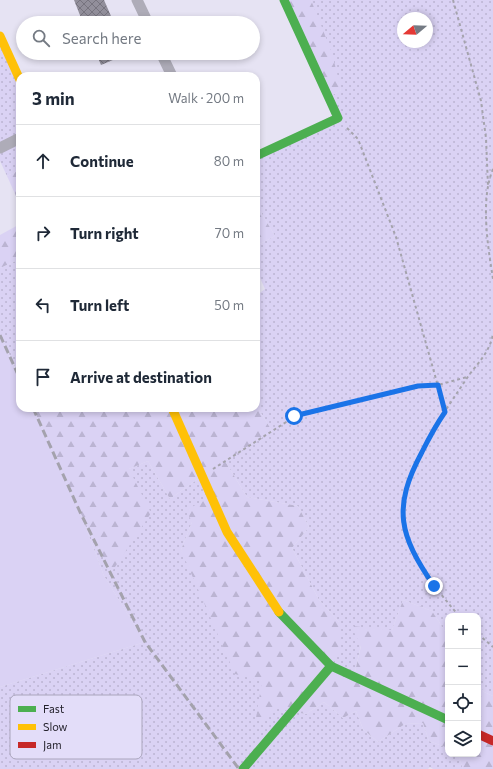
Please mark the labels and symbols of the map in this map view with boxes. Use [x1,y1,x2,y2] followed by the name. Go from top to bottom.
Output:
[397,12,433,48] north arrow
[285,407,303,425] route start
[425,577,443,595] route end
[10,695,142,759] legend
[43,702,65,715] text: Fast
[43,720,68,733] text: Slow
[43,738,62,752] text: Jam

